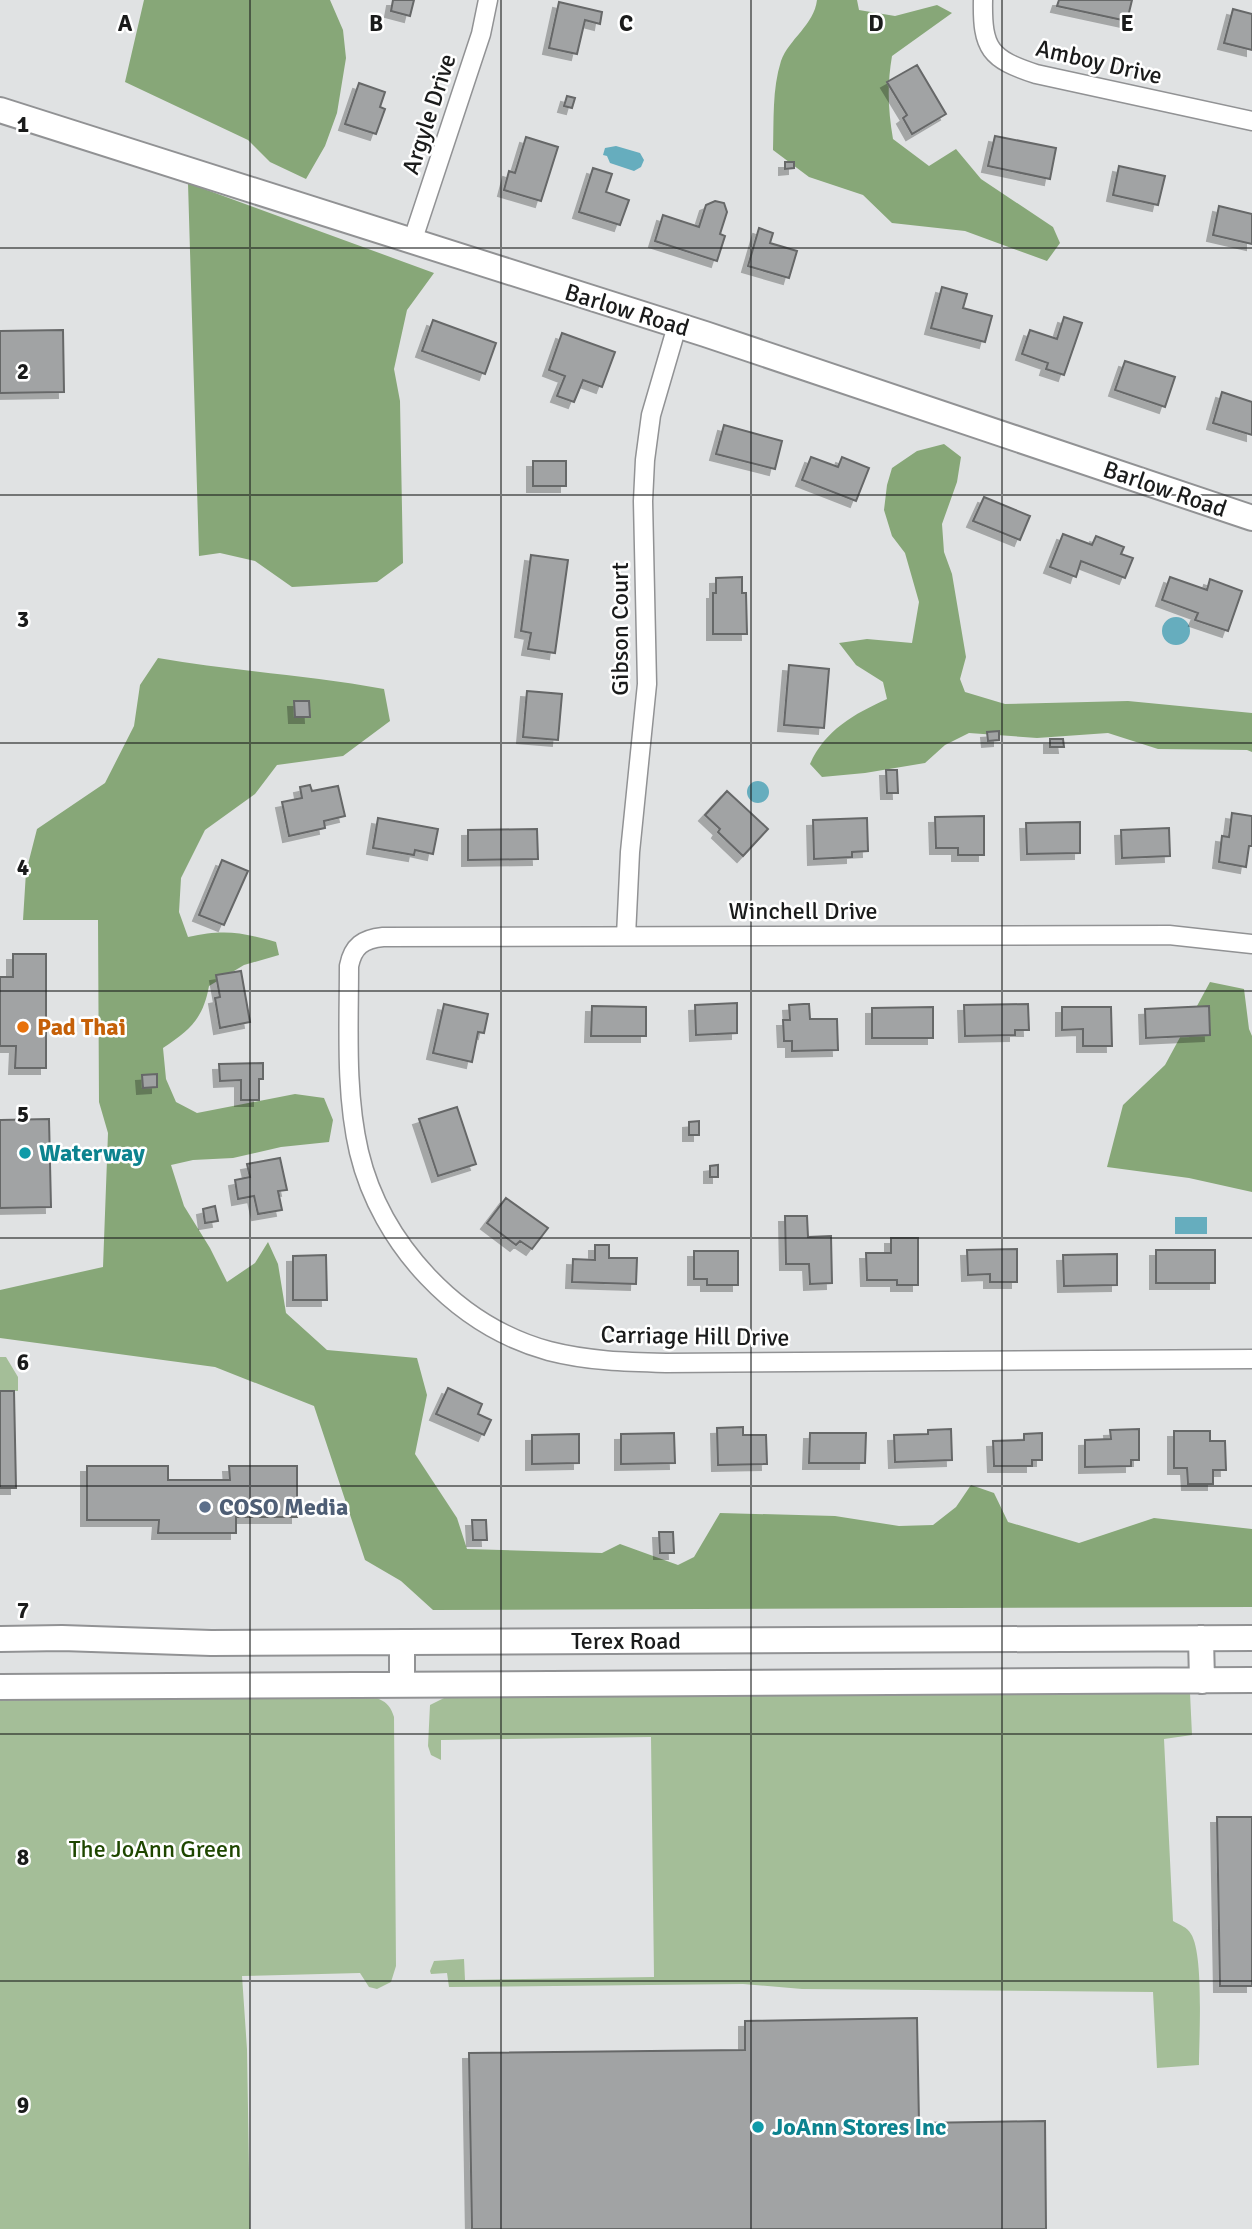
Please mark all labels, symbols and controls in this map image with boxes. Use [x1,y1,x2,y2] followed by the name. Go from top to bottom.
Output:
[118,9,133,38] text: A
[369,9,383,38] text: B
[619,9,633,38] text: C
[868,9,884,38] text: D
[1120,9,1134,38] text: E
[1033,33,1165,91] street label: Amboy Drive
[395,50,463,178] street label: Argyle Drive
[17,110,29,139] text: 1
[561,277,693,343] street label: Barlow Road
[17,357,29,386] text: 2
[1099,454,1231,524] street label: Barlow Road
[605,562,635,696] street label: Gibson Court
[17,605,29,634] text: 3
[17,853,29,882] text: 4
[728,896,878,926] street label: Winchell Drive
[37,1012,126,1042] place label: Pad Thai
[15,1019,31,1035] marker: Pad Thai
[17,1100,29,1129] text: 5
[39,1138,145,1168] place label: Waterway
[17,1145,33,1161] marker: Waterway
[600,1319,790,1353] street label: Carriage Hill Drive
[17,1348,29,1377] text: 6
[219,1492,348,1522] place label: COSO Media
[197,1499,213,1515] marker: COSO Media
[17,1596,29,1625] text: 7
[571,1626,681,1656] street label: Terex Road
[69,1834,241,1864] park label: The JoAnn Green
[17,1843,29,1872] text: 8
[17,2091,29,2120] text: 9
[772,2112,946,2142] place label: JoAnn Stores Inc
[750,2119,766,2135] marker: JoAnn Stores Inc

